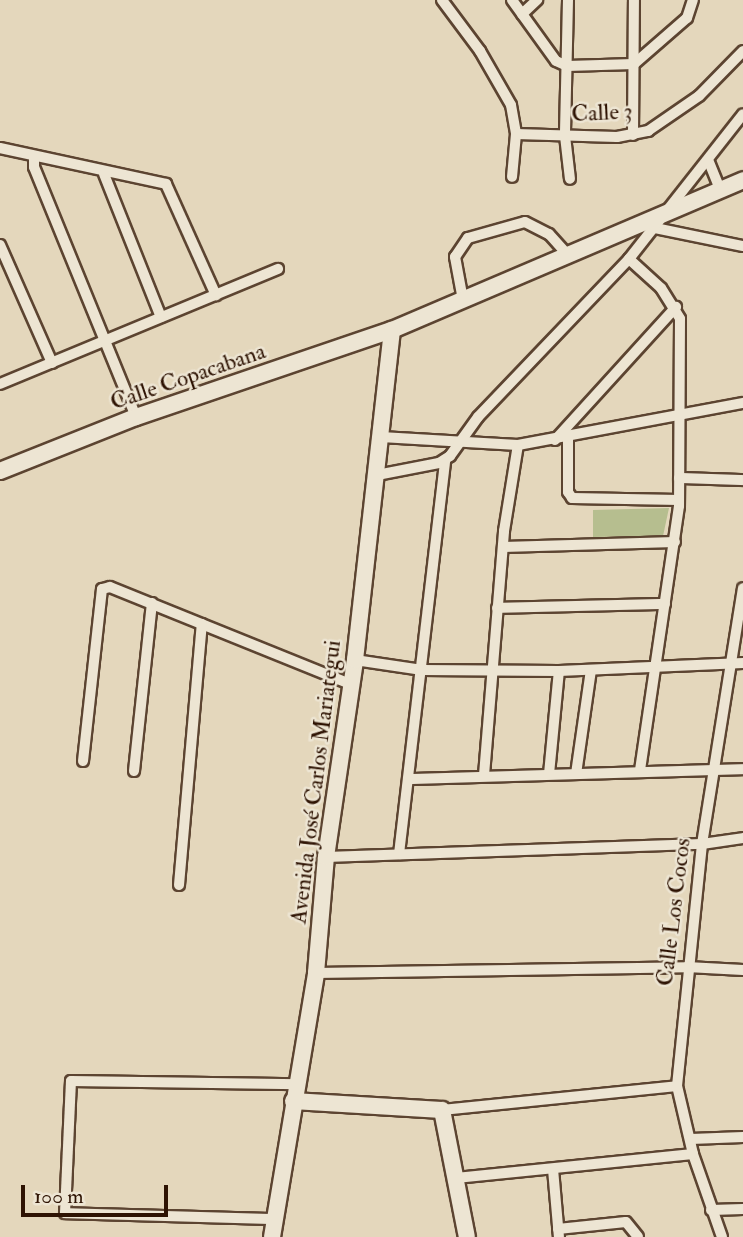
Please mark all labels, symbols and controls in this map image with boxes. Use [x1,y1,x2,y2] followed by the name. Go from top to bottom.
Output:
[571,98,633,128] street label: Calle 3
[107,338,269,416] street label: Calle Copacabana
[285,639,347,925] street label: Avenida José Carlos Mariategui
[651,836,697,988] street label: Calle Los Cocos
[24,1170,172,1214] scale bar
[34,1183,84,1210] text: 100 m

